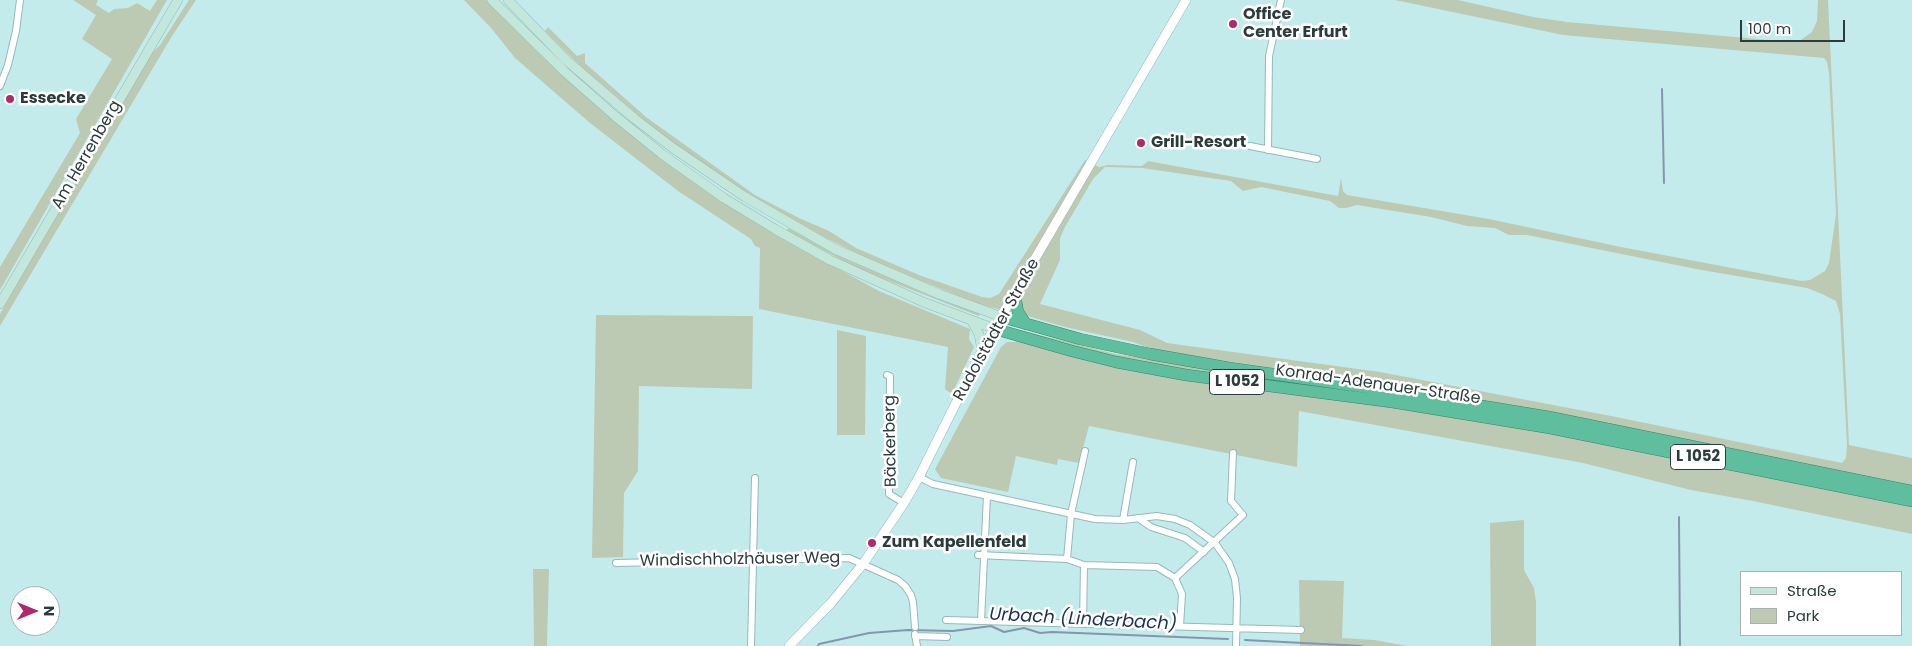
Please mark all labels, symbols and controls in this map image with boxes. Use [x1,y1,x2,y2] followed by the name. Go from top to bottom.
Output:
[1243,5,1348,43] place label: Office Center Erfurt
[1742,10,1847,42] scale bar
[1227,18,1239,30] marker: Office Center Erfurt
[1748,18,1791,39] text: 100 m
[20,89,86,109] place label: Essecke
[4,93,16,105] marker: Essecke
[48,97,126,213] street label: Am Herrenberg
[1151,133,1246,153] place label: Grill-Resort
[1135,137,1147,149] marker: Grill-Resort
[950,256,1044,404] street label: Rudolstädter Straße
[1274,361,1482,409] street label: Konrad-Adenauer-Straße
[1210,370,1264,394] road number: L 1052
[881,395,901,487] street label: Bäckerberg
[1670,444,1726,470] road number: L 1052
[882,533,1027,553] place label: Zum Kapellenfeld
[866,537,878,549] marker: Zum Kapellenfeld
[639,549,841,571] street label: Windischholzhäuser Weg
[1740,571,1902,636] legend
[1787,580,1837,601] text: Straße
[10,586,60,636] north arrow
[989,604,1177,636] water label: Urbach (Linderbach)
[1787,605,1819,626] text: Park
[39,606,59,616] text: N

